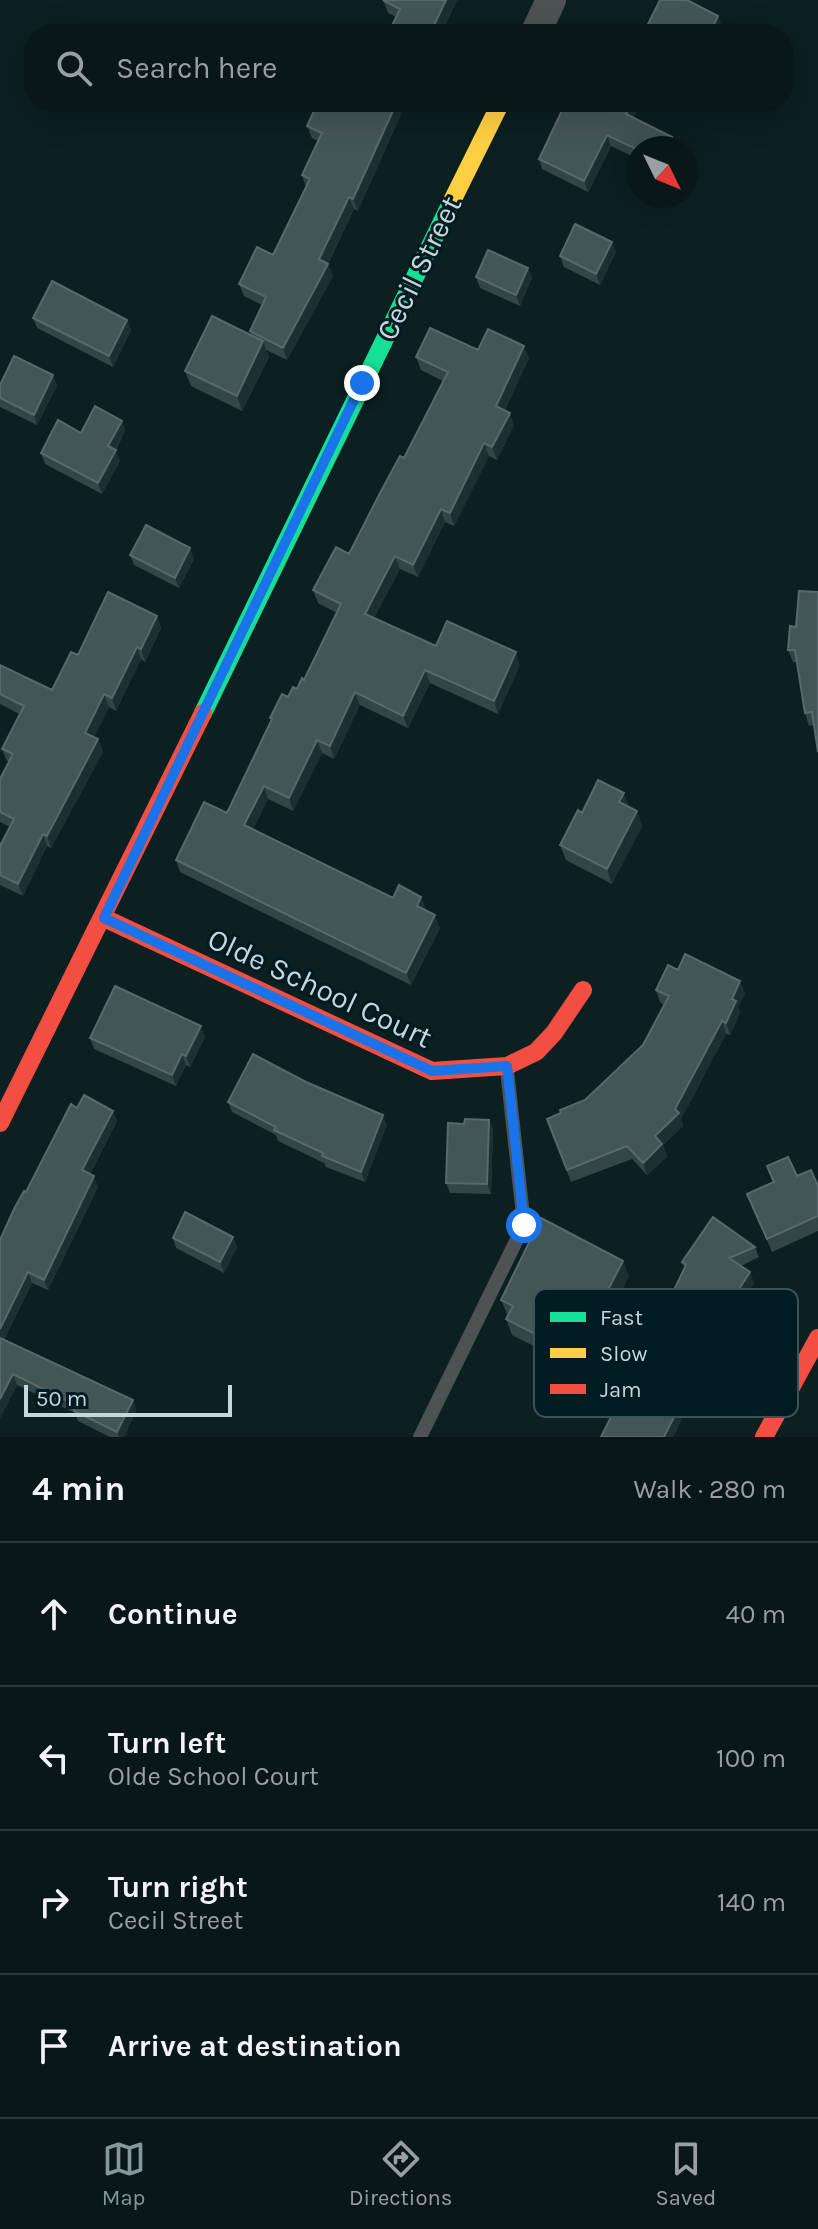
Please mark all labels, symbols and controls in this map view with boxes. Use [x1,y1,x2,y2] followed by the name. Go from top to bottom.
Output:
[24,24,794,112] search box
[52,46,96,90] icon: search
[116,50,277,86] text: Search here
[626,136,698,208] north arrow
[369,190,469,346] street label: Cecil Street
[344,365,380,401] route end
[202,920,438,1056] street label: Olde School Court
[506,1207,542,1243] route start
[534,1289,798,1417] legend
[600,1305,643,1331] text: Fast
[600,1341,647,1367] text: Slow
[600,1377,642,1403] text: Jam
[24,1381,232,1417] scale bar
[36,1386,87,1412] text: 50 m
[32,1469,125,1509] text: 4 min
[633,1474,786,1505] text: Walk · 280 m
[32,1592,76,1636] icon: ahead
[108,1596,238,1632] text: Continue
[726,1599,786,1630] text: 40 m
[108,1725,226,1761] text: Turn left
[32,1736,76,1780] icon: left
[716,1743,786,1774] text: 100 m
[108,1761,319,1792] text: Olde School Court
[108,1869,248,1905] text: Turn right
[32,1880,76,1924] icon: right
[717,1887,786,1918] text: 140 m
[108,1905,243,1936] text: Cecil Street
[32,2024,76,2068] icon: arrive
[108,2028,402,2064] text: Arrive at destination
[102,2137,146,2211] tab: Map
[349,2137,452,2211] tab: Directions
[656,2137,716,2211] tab: Saved

